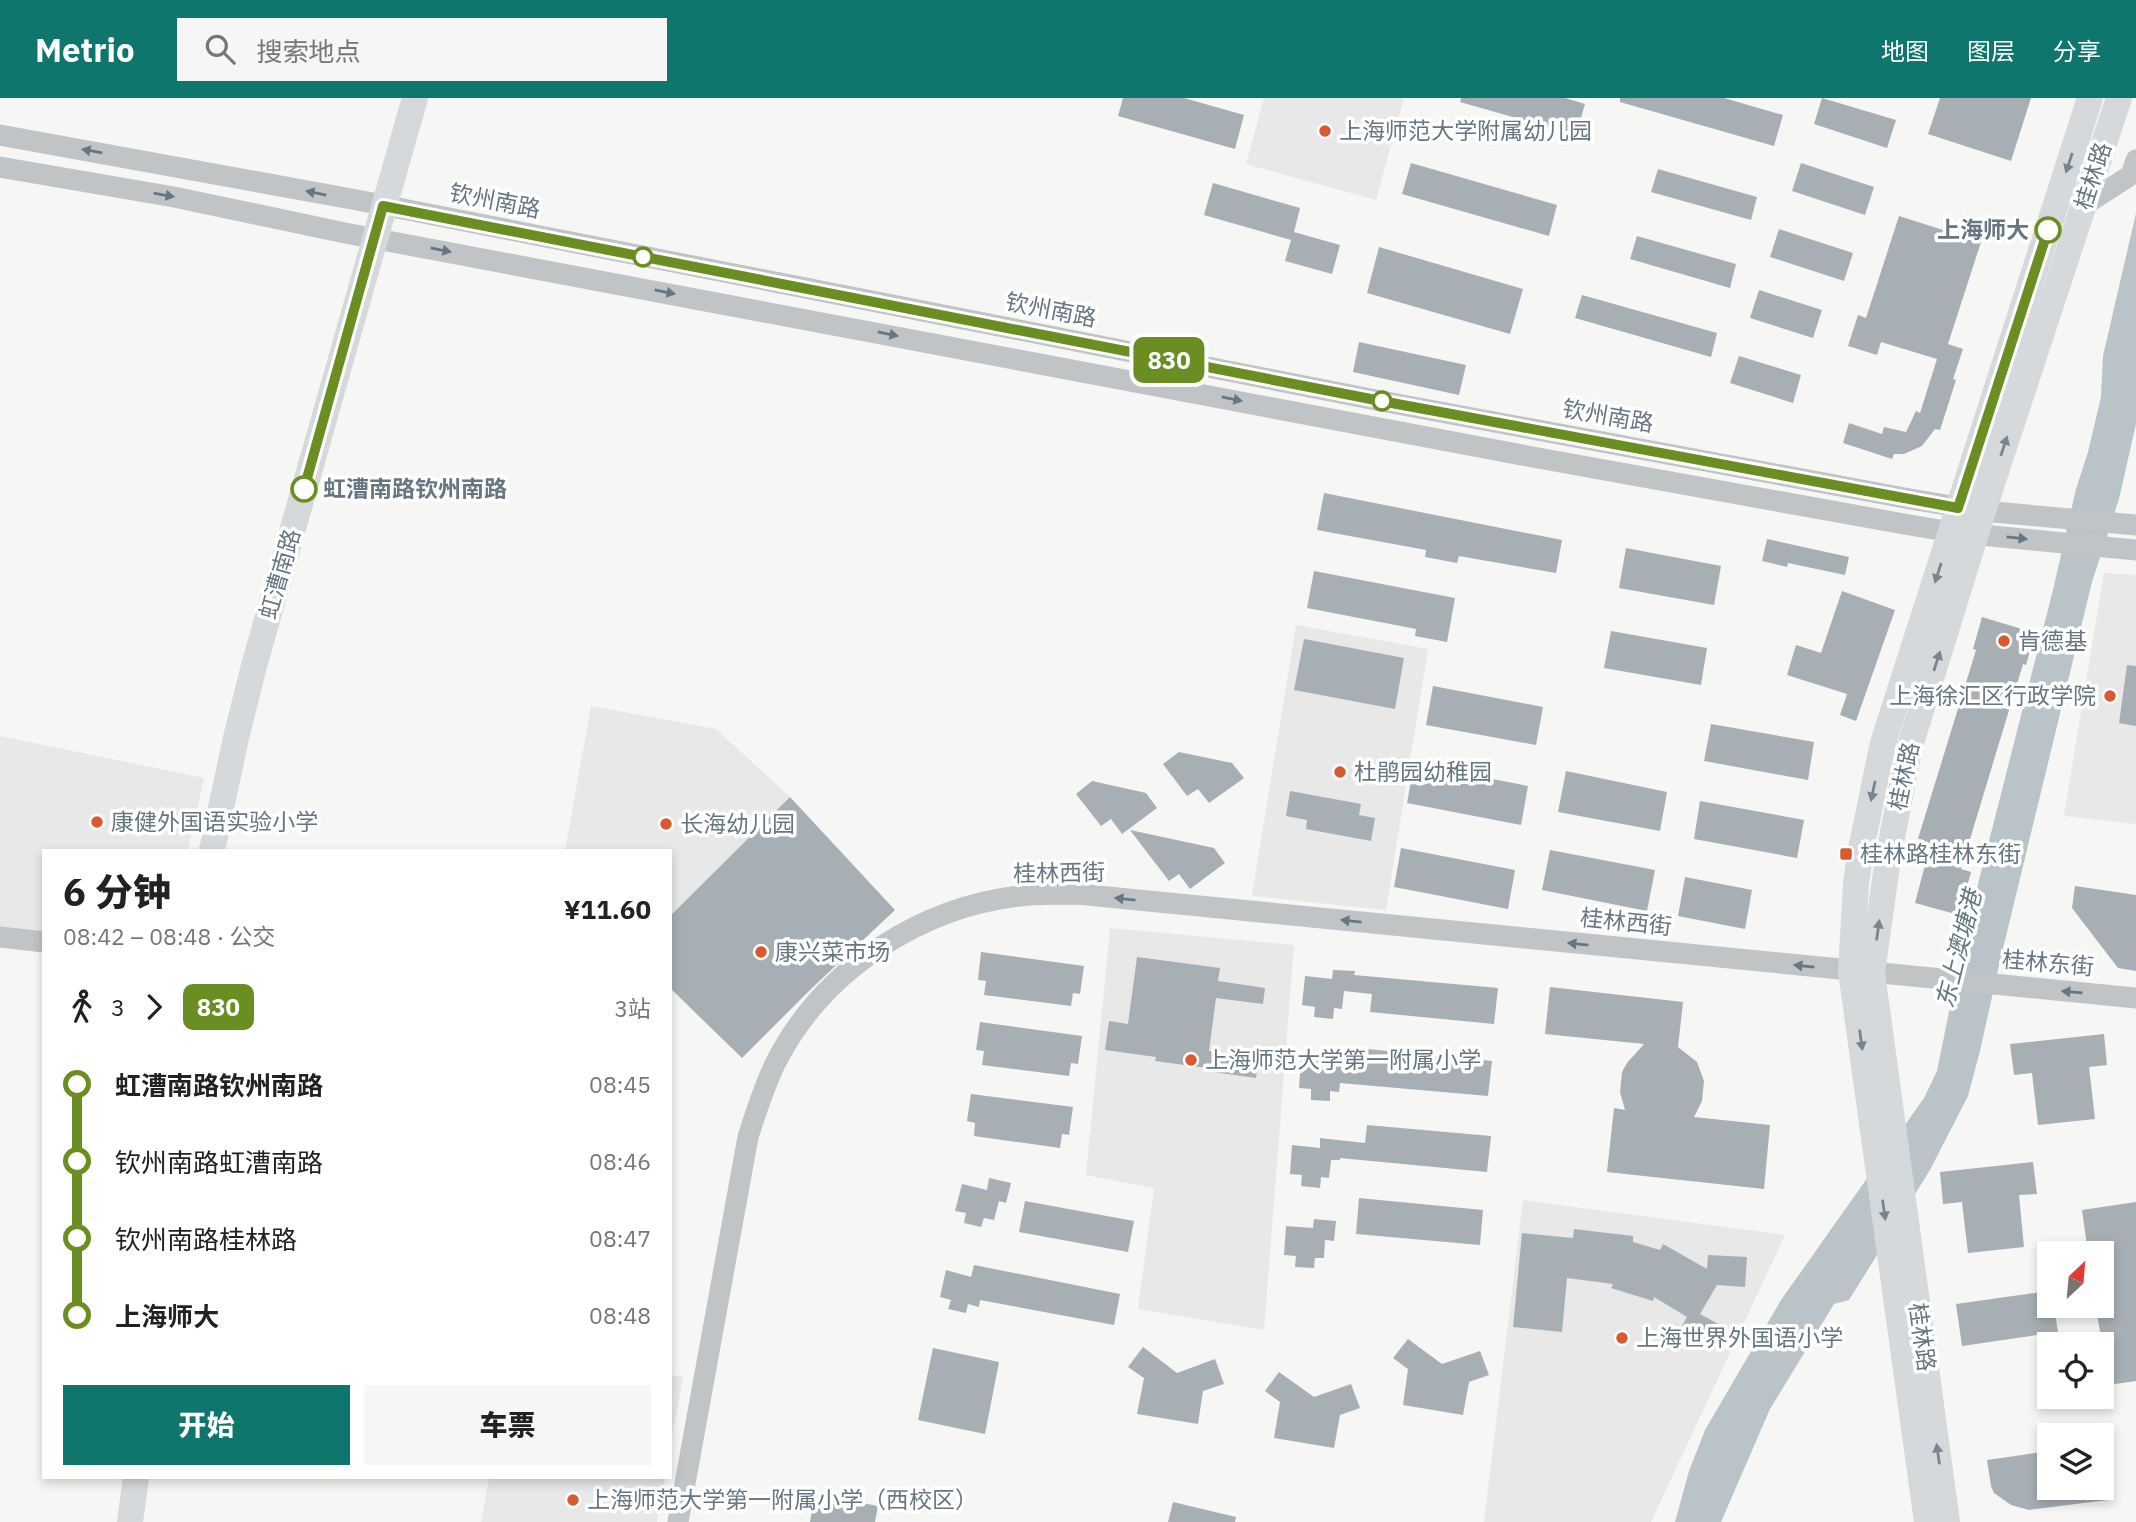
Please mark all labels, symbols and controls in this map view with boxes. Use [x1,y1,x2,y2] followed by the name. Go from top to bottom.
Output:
[177,18,667,81] search box
[35,28,135,71] text: Metrio
[201,30,239,68] icon: search
[257,34,361,68] text: 搜索地点
[1881,35,1929,67] text: 地图
[1967,35,2015,67] text: 图层
[2053,35,2101,67] text: 分享
[1339,115,1592,145] place label: 上海师范大学附属幼儿园
[1317,123,1333,139] marker: 上海师范大学附属幼儿园
[2067,138,2117,213] street label: 桂林路
[81,145,103,156] one-way arrow
[2064,153,2074,174] one-way arrow
[447,177,543,224] street label: 钦州南路
[305,187,327,198] one-way arrow
[153,190,175,201] one-way arrow
[1937,214,2029,244] place label: 上海师大
[2035,217,2061,243] marker: 上海师大
[430,245,452,256] one-way arrow
[633,247,653,267] unlabelled marker
[654,286,676,297] one-way arrow
[1003,286,1099,333] street label: 钦州南路
[877,329,899,340] one-way arrow
[1129,337,1209,383] line badge: 830
[1147,344,1191,376] text: 830
[1372,391,1392,411] unlabelled marker
[1560,392,1656,438] street label: 钦州南路
[1221,394,1243,405] one-way arrow
[2000,435,2010,456] one-way arrow
[323,473,507,503] place label: 虹漕南路钦州南路
[291,476,317,502] marker: 虹漕南路钦州南路
[252,525,306,622] street label: 虹漕南路
[2006,533,2028,544] one-way arrow
[1932,562,1943,583] one-way arrow
[2018,625,2087,655] place label: 肯德基
[1996,633,2012,649] marker: 肯德基
[1932,650,1942,671] one-way arrow
[1889,680,2096,710] place label: 上海徐汇区行政学院
[2102,688,2118,704] marker: 上海徐汇区行政学院
[1881,739,1925,813] street label: 桂林路
[1354,756,1492,786] place label: 杜鹃园幼稚园
[1332,764,1348,780] marker: 杜鹃园幼稚园
[1868,780,1879,802] one-way arrow
[111,806,318,836] place label: 康健外国语实验小学
[680,808,795,838] place label: 长海幼儿园
[89,814,105,830] marker: 康健外国语实验小学
[658,816,674,832] marker: 长海幼儿园
[1860,838,2021,868] place label: 桂林路桂林东街
[1838,846,1854,862] marker: 桂林路桂林东街
[1013,856,1105,888] street label: 桂林西街
[63,867,171,916] text: 6 分钟
[1928,884,1989,1011] water label: 东上澳塘港
[564,892,651,926] text: ¥11.60
[1114,893,1136,904] one-way arrow
[1579,901,1673,941] street label: 桂林西街
[1340,915,1362,926] one-way arrow
[1872,919,1883,941] one-way arrow
[63,921,276,951] text: 08:42 – 08:48 · 公交
[775,936,890,966] place label: 康兴菜市场
[1567,938,1589,949] one-way arrow
[2001,943,2095,981] street label: 桂林东街
[753,944,769,960] marker: 康兴菜市场
[1793,961,1815,972] one-way arrow
[2061,986,2083,997] one-way arrow
[63,988,101,1026] icon: walk
[135,988,173,1026] icon: forward
[197,991,240,1023] text: 830
[111,992,125,1022] text: 3
[614,993,651,1023] text: 3站
[1855,1029,1866,1051] one-way arrow
[1205,1044,1481,1074] place label: 上海师范大学第一附属小学
[1183,1052,1199,1068] marker: 上海师范大学第一附属小学
[115,1068,323,1102] text: 虹漕南路钦州南路
[589,1069,651,1099] text: 08:45
[115,1145,323,1179] text: 钦州南路虹漕南路
[589,1146,651,1176] text: 08:46
[1878,1199,1889,1221] one-way arrow
[115,1222,297,1256] text: 钦州南路桂林路
[589,1223,651,1253] text: 08:47
[2037,1241,2114,1318] north arrow
[2037,1241,2114,1500] map controls
[115,1299,219,1333] text: 上海师大
[589,1300,651,1330] text: 08:48
[1903,1301,1943,1373] street label: 桂林路
[1636,1322,1843,1352] place label: 上海世界外国语小学
[1614,1330,1630,1346] marker: 上海世界外国语小学
[2037,1332,2114,1409] button: locate
[63,1385,350,1465] button: 开始
[364,1385,651,1465] button: 车票
[2037,1423,2114,1500] button: layers
[1933,1443,1944,1465] one-way arrow
[587,1484,978,1514] place label: 上海师范大学第一附属小学（西校区）
[565,1492,581,1508] marker: 上海师范大学第一附属小学（西校区）

